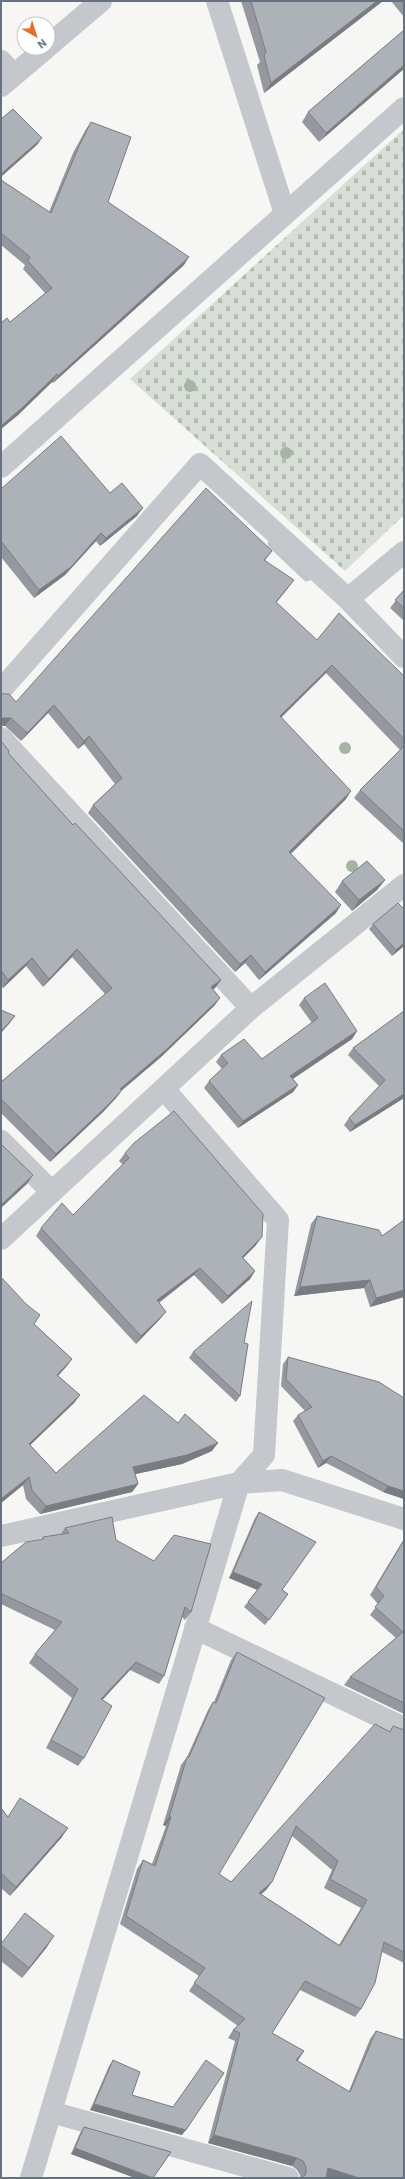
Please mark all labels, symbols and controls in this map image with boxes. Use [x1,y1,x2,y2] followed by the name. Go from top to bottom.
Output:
[16,16,56,56] north arrow
[35,37,50,52] text: N

